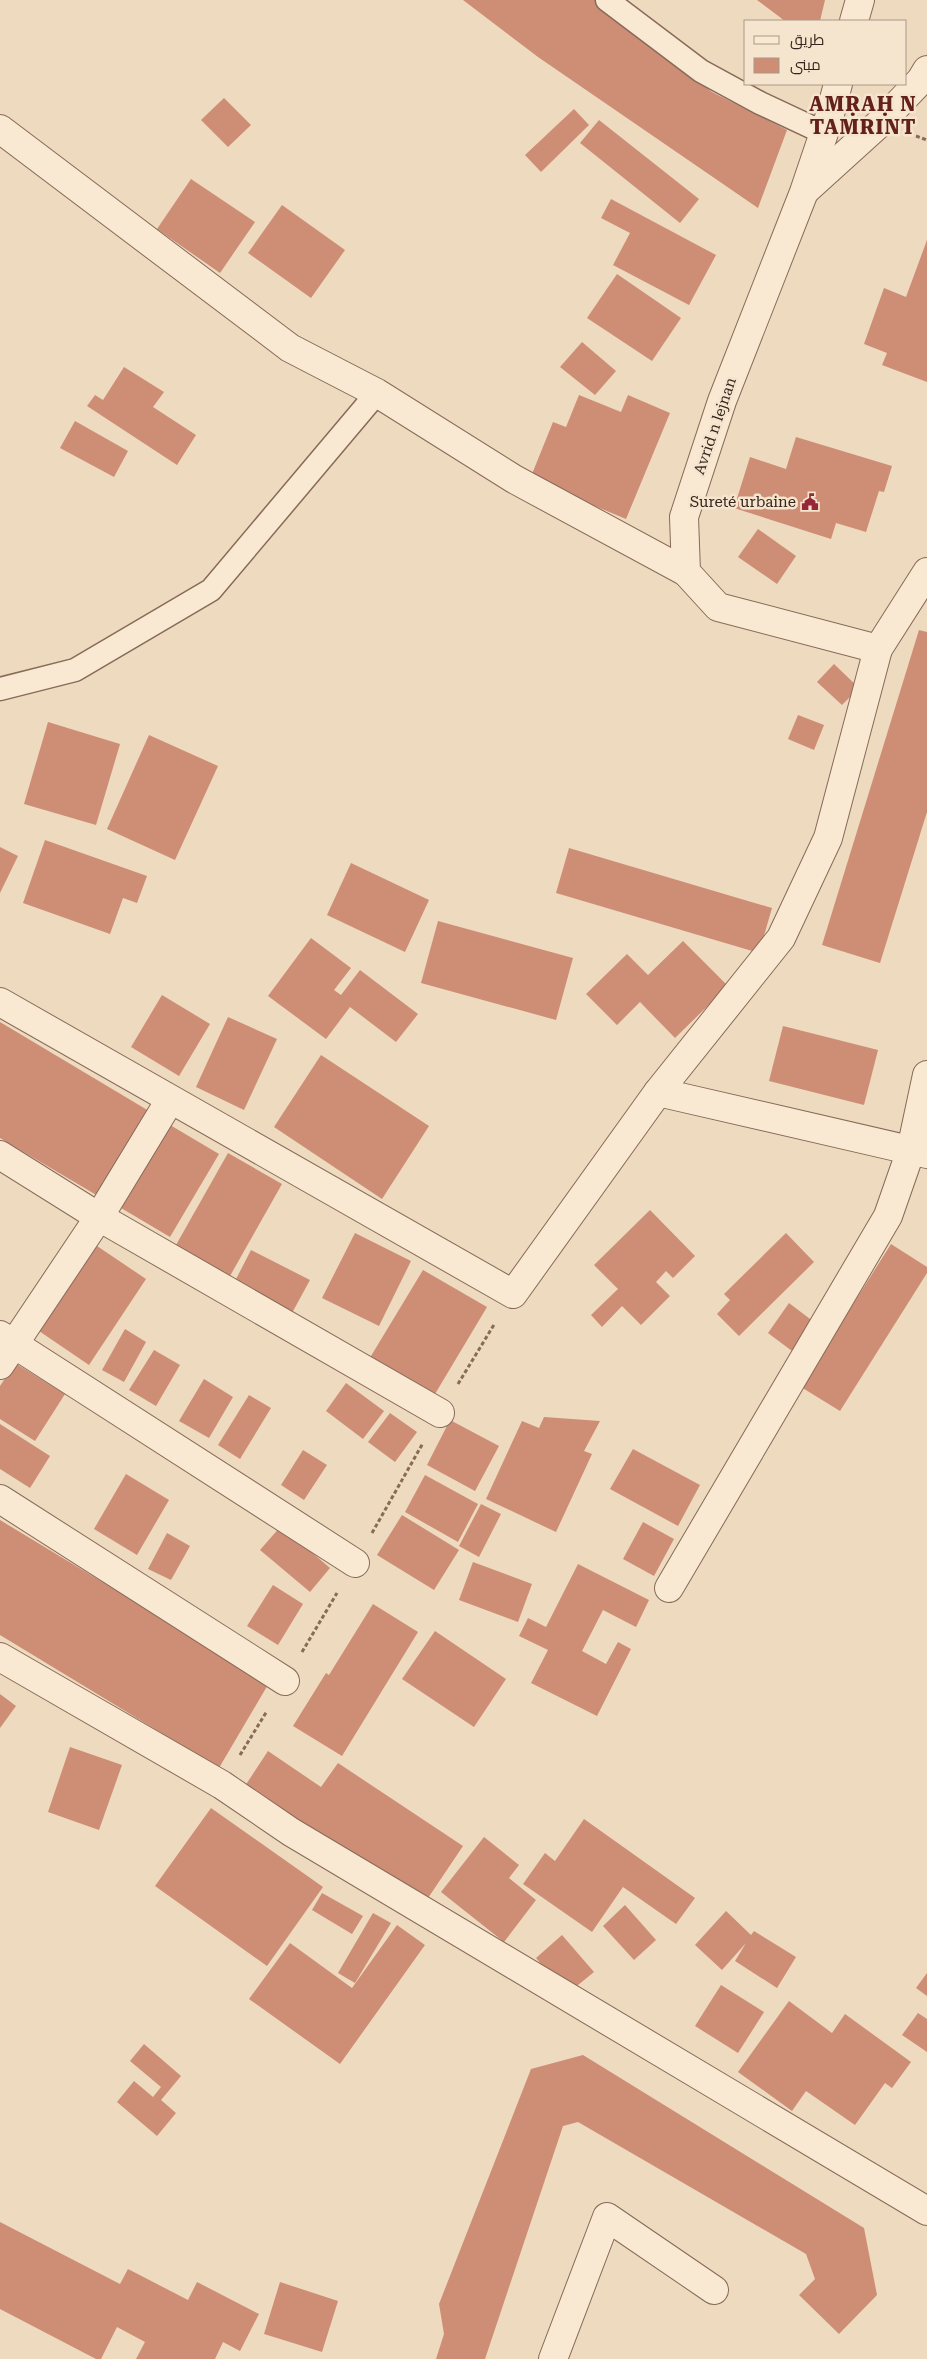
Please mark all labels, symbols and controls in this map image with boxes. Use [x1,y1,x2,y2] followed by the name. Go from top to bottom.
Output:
[744,20,907,85] legend
[790,31,824,50] text: طريق
[790,56,821,75] text: مبنى
[809,92,917,139] district label: AMṚAḤ N TAMRINT
[690,375,740,477] street label: Avrid n lejnan
[800,492,820,512] public building icon: Sureté urbaine
[690,493,796,511] place label: Sureté urbaine

